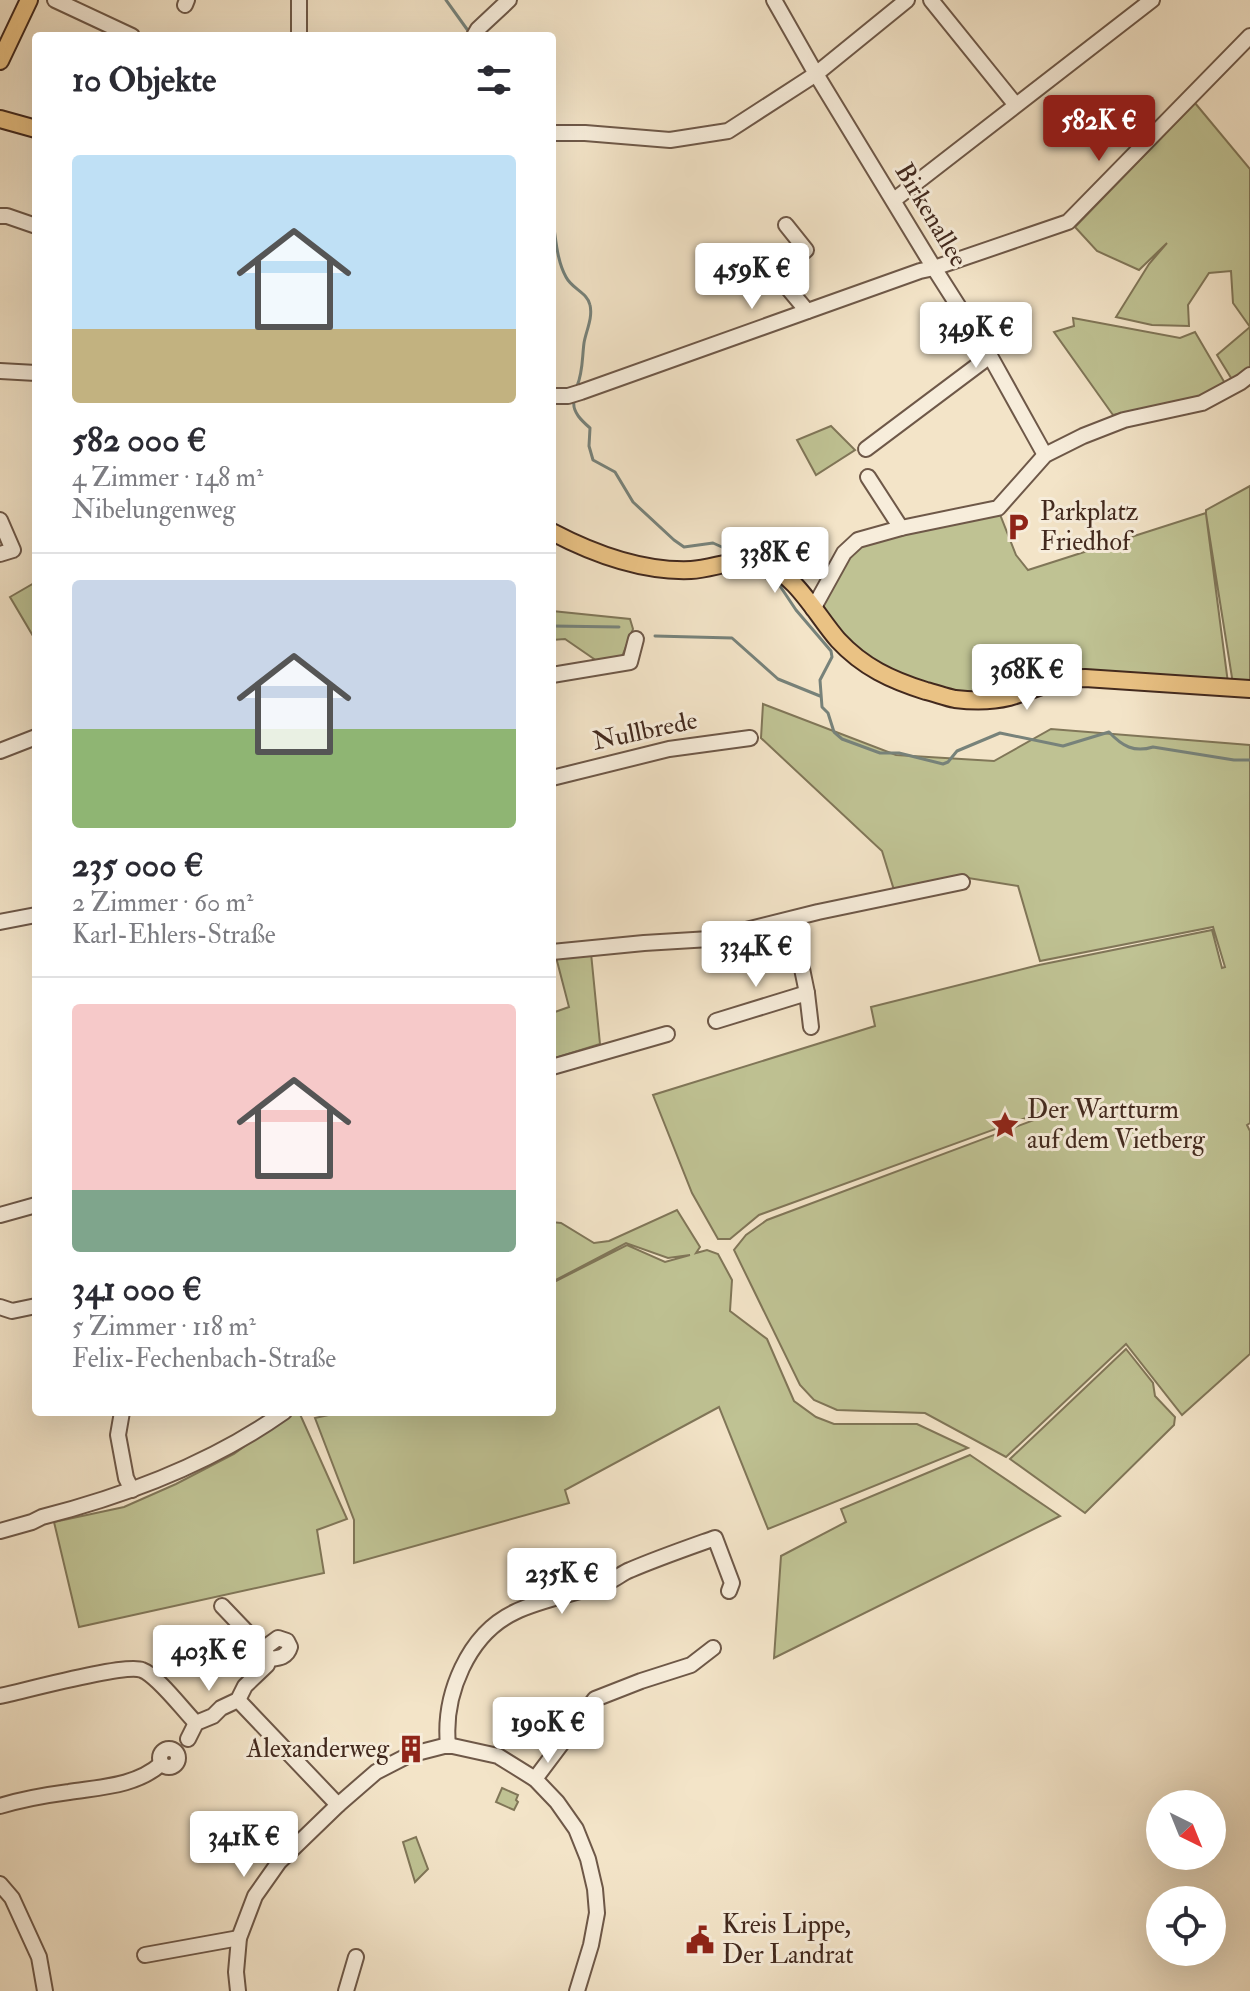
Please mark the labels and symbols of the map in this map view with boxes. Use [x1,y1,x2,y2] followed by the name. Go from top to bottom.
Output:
[1034,95,1164,163] pin: 582K €
[888,157,974,273] street label: Birkenallee
[687,243,817,311] pin: 459K €
[911,302,1041,370] pin: 349K €
[1040,496,1139,558] place label: Parkplatz Friedhof
[1003,512,1033,542] parking icon: Parkplatz Friedhof
[710,527,840,595] pin: 338K €
[962,644,1092,712] pin: 368K €
[590,704,700,758] street label: Nullbrede
[691,921,821,989] pin: 334K €
[1027,1094,1206,1156] place label: Der Wartturm auf dem Vietberg
[990,1110,1020,1140] place icon: Der Wartturm auf dem Vietberg
[497,1548,627,1616] pin: 235K €
[144,1625,274,1693] pin: 403K €
[483,1697,613,1765] pin: 190K €
[246,1733,390,1765] place label: Alexanderweg
[396,1734,426,1764] building icon: Alexanderweg
[1146,1790,1226,1870] north arrow
[179,1811,309,1879] pin: 341K €
[722,1909,854,1971] place label: Kreis Lippe, Der Landrat
[685,1925,715,1955] public building icon: Kreis Lippe, Der Landrat

